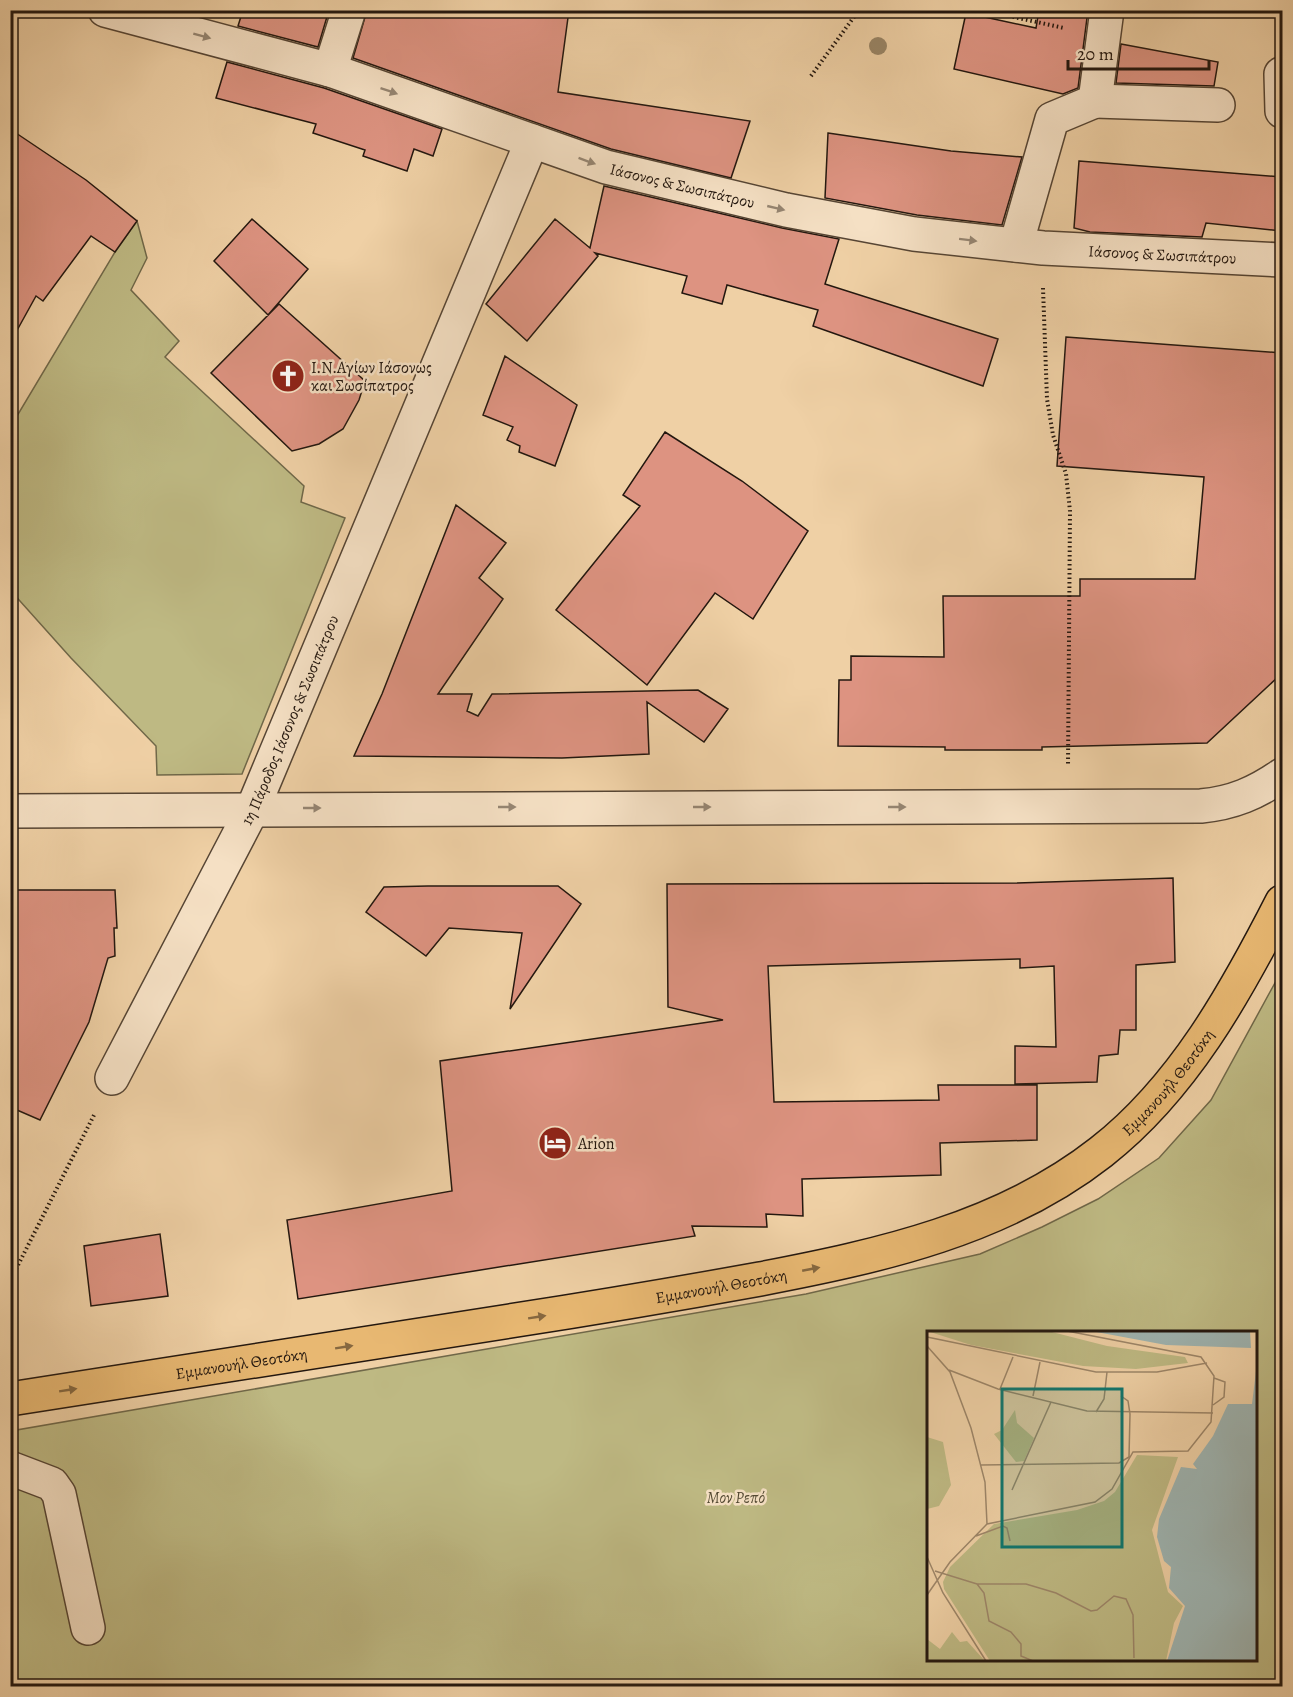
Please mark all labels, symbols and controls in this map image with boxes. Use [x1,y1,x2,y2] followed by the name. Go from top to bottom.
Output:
[193,32,211,41] one-way arrow
[1068,33,1209,71] scale bar
[1077,42,1114,66] text: 20 m
[380,86,398,96] one-way arrow
[578,156,596,166] one-way arrow
[608,158,757,214] street label: Ιάσονος & Σωσιπάτρου
[767,203,785,213] one-way arrow
[959,235,978,245] one-way arrow
[1088,240,1237,270] street label: Ιάσονος & Σωσιπάτρου
[311,357,432,397] place label: Ι.Ν.Αγίων Ιάσονως και Σωσίπατρος
[270,358,306,394] church icon: Ι.Ν.Αγίων Ιάσονως και Σωσίπατρος
[236,612,344,829] street label: 1η Πάροδος Ιάσονος & Σωσιπάτρου
[497,802,516,812] one-way arrow
[692,802,711,812] one-way arrow
[887,802,906,811] one-way arrow
[302,803,321,813] one-way arrow
[1117,1025,1219,1141] street label: Εμμανουήλ Θεοτόκη
[537,1125,573,1161] hotel icon: Arion
[577,1133,615,1155] place label: Arion
[654,1264,789,1309] street label: Εμμανουήλ Θεοτόκη
[802,1264,821,1273] one-way arrow
[527,1312,546,1321] one-way arrow
[927,1331,1257,1661] inset map
[335,1342,354,1351] one-way arrow
[174,1343,309,1385] street label: Εμμανουήλ Θεοτόκη
[59,1385,78,1394] one-way arrow
[707,1487,766,1509] park label: Μον Ρεπό

